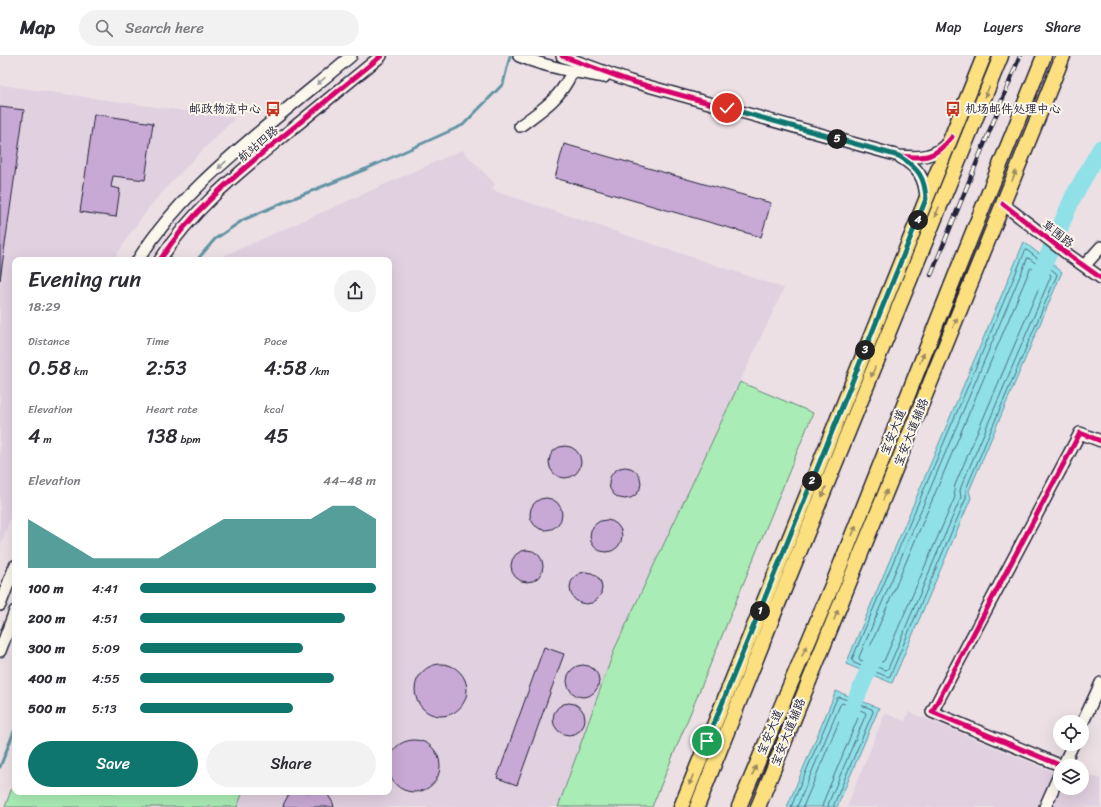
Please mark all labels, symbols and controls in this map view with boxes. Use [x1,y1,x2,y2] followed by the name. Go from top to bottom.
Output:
[79,10,359,46] search box
[20,11,55,44] text: Map
[125,15,204,41] text: Search here
[936,15,961,40] text: Map
[983,15,1023,40] text: Layers
[1045,15,1081,40] text: Share
[93,17,115,39] icon: search
[316,76,326,85] one-way arrow
[983,87,989,99] one-way arrow
[710,91,744,125] pin
[716,97,738,119] icon: check
[189,98,261,120] place label: 邮政物流中心
[965,98,1061,120] place label: 机场邮件处理中心
[264,100,282,118] bus stop icon: 邮政物流中心
[944,100,962,118] bus stop icon: 机场邮件处理中心
[233,120,283,168] street label: 航站四路
[827,129,847,149] pin: 5
[834,129,840,148] text: 5
[216,160,227,169] one-way arrow
[1012,170,1018,182] one-way arrow
[934,207,940,219] one-way arrow
[908,210,928,230] pin: 4
[915,210,921,229] text: 4
[1037,214,1079,254] street label: 草围路
[28,260,141,299] text: Evening run
[334,270,376,312] button: share
[28,295,61,318] text: 18:29
[952,317,958,328] one-way arrow
[28,332,70,351] text: Distance
[146,332,169,351] text: Time
[264,332,287,351] text: Pace
[855,340,875,360] pin: 3
[862,340,868,359] text: 3
[28,351,71,386] text: 0.58
[146,351,187,386] text: 2:53
[264,351,307,386] text: 4:58
[920,352,926,364] one-way arrow
[71,362,88,381] text: km
[307,362,329,381] text: /km
[869,366,875,378] one-way arrow
[887,394,935,470] street label: 宝安大道辅路
[28,400,73,419] text: Elevation
[146,400,198,419] text: Heart rate
[264,400,284,419] text: kcal
[874,406,912,458] street label: 宝安大道
[28,419,41,454] text: 4
[146,419,178,454] text: 138
[264,419,289,454] text: 45
[41,430,52,449] text: m
[178,430,201,449] text: bpm
[28,469,81,492] text: Elevation
[323,469,376,492] text: 44–48 m
[802,471,822,491] pin: 2
[809,471,815,490] text: 2
[821,487,827,498] one-way arrow
[882,489,888,501] one-way arrow
[851,524,857,536] one-way arrow
[28,577,63,600] text: 100 m
[92,577,118,600] text: 4:41
[750,601,770,621] pin: 1
[758,601,762,620] text: 1
[28,607,65,630] text: 200 m
[92,607,118,630] text: 4:51
[833,610,839,621] one-way arrow
[28,637,65,660] text: 300 m
[92,637,120,660] text: 5:09
[801,646,807,657] one-way arrow
[28,667,66,690] text: 400 m
[92,667,120,690] text: 4:55
[764,694,812,770] street label: 宝安大道辅路
[28,697,66,720] text: 500 m
[92,697,117,720] text: 5:13
[750,706,790,758] street label: 宝安大道
[1053,715,1089,795] map controls
[1053,715,1089,751] button: locate
[690,724,724,758] pin
[696,730,718,752] icon: arrive
[28,741,198,787] button: Save
[206,741,376,787] button: Share
[1053,759,1089,795] button: layers
[751,764,757,776] one-way arrow
[688,774,694,786] one-way arrow

